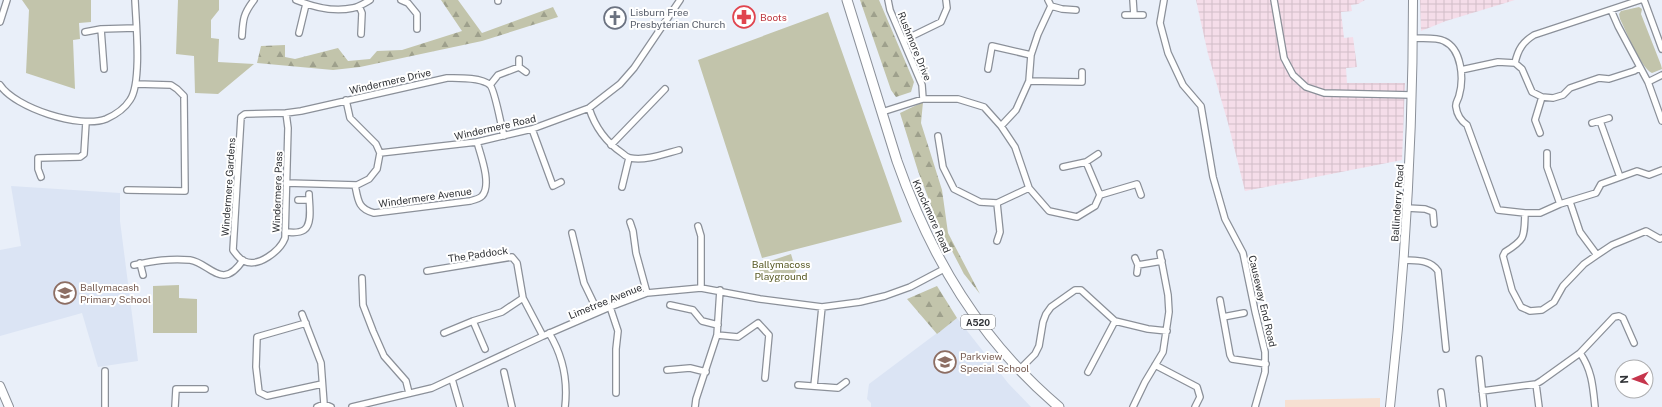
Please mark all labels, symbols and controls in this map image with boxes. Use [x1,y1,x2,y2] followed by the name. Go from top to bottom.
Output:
[731,4,757,30] pharmacy icon: Boots
[602,5,628,31] church icon: Lisburn Free Presbyterian Church
[630,6,725,30] place label: Lisburn Free Presbyterian Church
[896,10,934,83] street label: Rushmore Drive
[760,11,787,23] place label: Boots
[348,66,432,96] street label: Windermere Drive
[453,112,537,142] street label: Windermere Road
[219,137,237,237] street label: Windermere Gardens
[270,151,284,233] street label: Windermere Pass
[1388,164,1406,242] street label: Ballinderry Road
[910,177,954,255] street label: Knockmore Road
[378,184,473,209] street label: Windermere Avenue
[447,244,509,264] street label: The Paddock
[1247,254,1279,348] street label: Causeway End Road
[752,258,810,282] park label: Ballymacoss Playground
[52,280,78,306] school or university icon: Ballymacash Primary School
[80,281,151,305] place label: Ballymacash Primary School
[567,281,644,321] street label: Limetree Avenue
[961,315,995,329] road number: A520
[932,349,958,375] school or university icon: Parkview Special School
[960,350,1029,374] place label: Parkview Special School
[1614,359,1654,399] north arrow
[1618,375,1630,384] text: N

